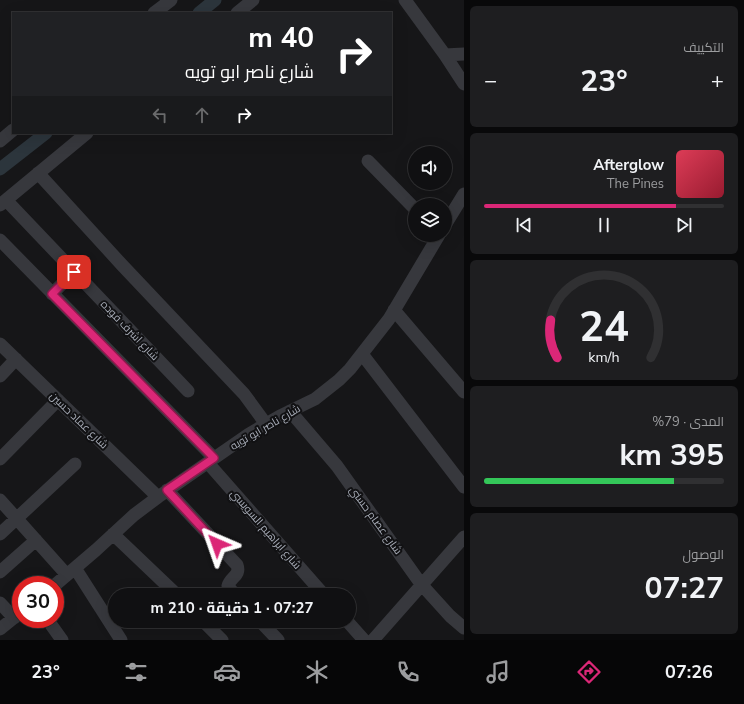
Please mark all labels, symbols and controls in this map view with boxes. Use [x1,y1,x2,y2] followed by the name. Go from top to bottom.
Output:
[248,19,314,57] text: 40 m
[328,28,380,80] icon: right
[683,39,724,57] text: التكييف
[185,60,314,84] text: شارع ناصر ابو تويه
[580,61,628,102] text: 23°
[484,66,497,96] text: −
[711,66,724,96] text: +
[149,104,171,126] icon: left
[191,104,213,126] icon: ahead
[233,104,255,126] icon: right
[408,146,452,242] map controls
[408,146,452,190] button: sound
[593,155,664,175] text: Afterglow
[607,175,664,193] text: The Pines
[408,198,452,242] button: layers
[513,214,535,236] icon: previous
[593,214,615,236] icon: pause
[673,214,695,236] icon: next
[57,255,91,289] pin
[63,261,85,283] icon: arrive
[97,297,162,364] street label: شارع اشرف فوده
[579,299,629,356] text: 24
[588,348,620,367] text: km/h
[46,389,111,452] street label: شارع عماد حسين
[227,401,303,454] street label: شارع ناصر ابو تويه
[652,413,724,431] text: المدى · 79%
[620,435,724,476] text: 395 km
[345,483,405,558] street label: شارع عصام حسني
[227,486,304,572] street label: شارع ابراهيم السويسي
[196,523,238,565] position arrow
[683,546,724,564] text: الوصول
[645,568,724,609] text: 07:27
[12,576,64,628] speed limit sign: 30
[150,598,314,618] text: 07:27 · 1 دقيقة · 210 m
[122,658,150,686] icon: filters
[213,658,241,686] icon: car
[303,658,331,686] icon: climate
[394,658,422,686] icon: phone
[484,658,512,686] icon: music
[575,658,603,686] icon: directions
[31,660,60,684] text: 23°
[665,660,713,684] text: 07:26

